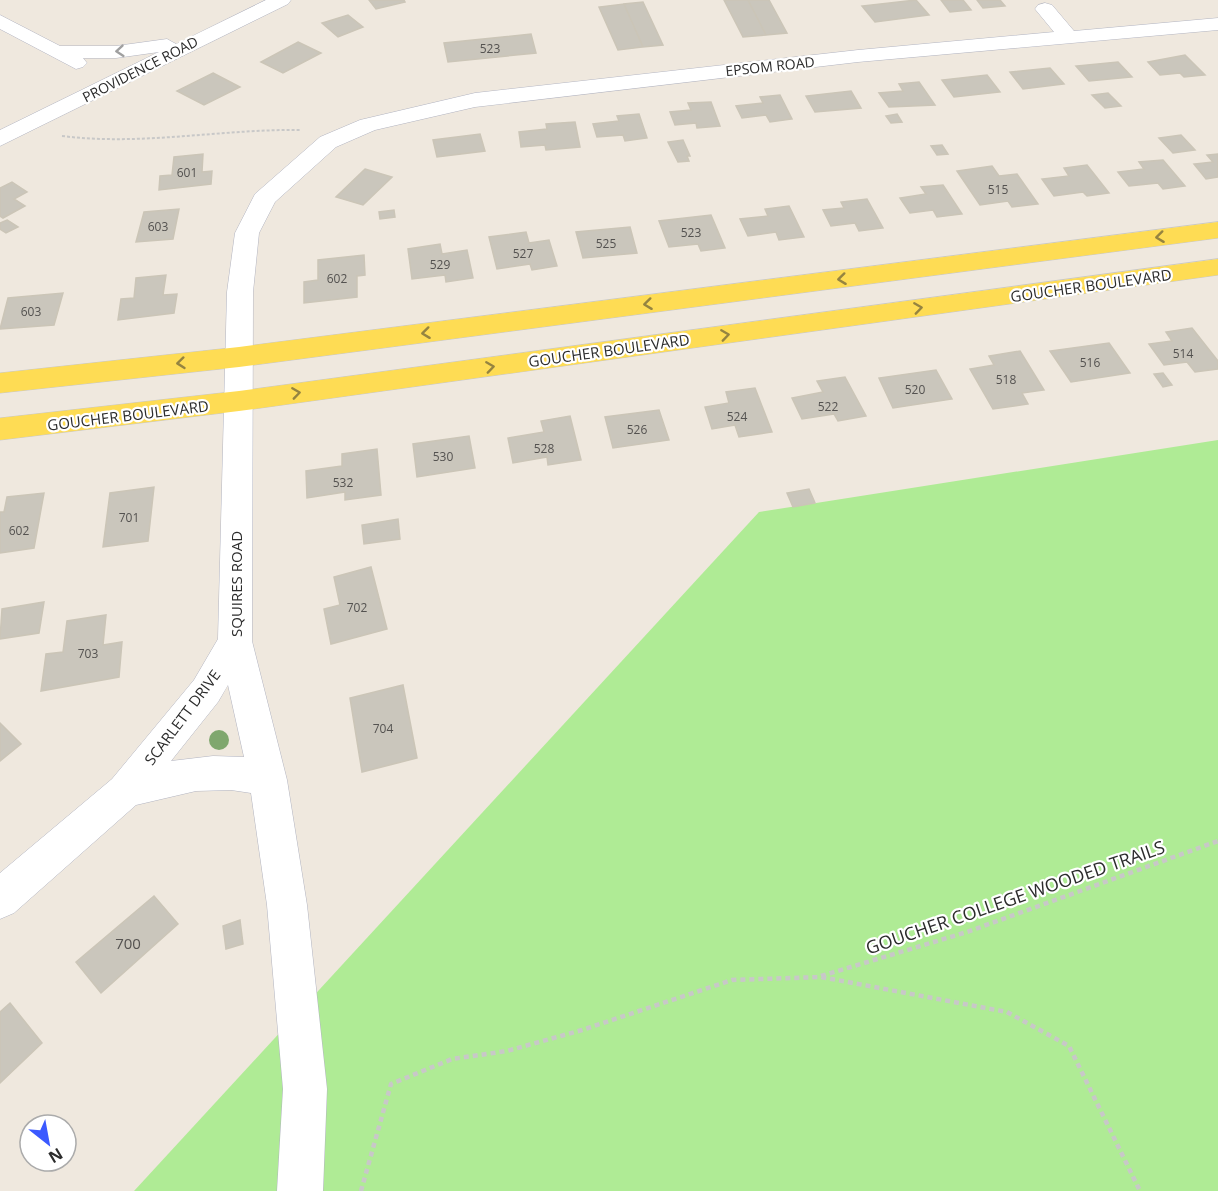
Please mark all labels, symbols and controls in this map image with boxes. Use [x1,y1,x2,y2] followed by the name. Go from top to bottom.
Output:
[79,32,201,106] street label: PROVIDENCE ROAD
[480,40,500,57] house number: 523
[115,44,124,57] one-way arrow
[724,52,816,80] street label: EPSOM ROAD
[177,164,197,181] house number: 601
[988,181,1008,198] house number: 515
[148,218,168,235] house number: 603
[681,224,701,241] house number: 523
[1155,231,1165,243] one-way arrow
[596,235,616,252] house number: 525
[513,245,533,262] house number: 527
[430,256,450,273] house number: 529
[1009,264,1173,306] street label: GOUCHER BOULEVARD
[327,270,347,287] house number: 602
[837,272,846,285] one-way arrow
[644,298,653,310] one-way arrow
[21,303,41,320] house number: 603
[913,303,922,315] one-way arrow
[421,327,431,339] one-way arrow
[527,329,691,371] street label: GOUCHER BOULEVARD
[720,329,729,341] one-way arrow
[1173,345,1193,362] house number: 514
[1080,354,1100,371] house number: 516
[176,356,185,369] one-way arrow
[485,361,494,373] one-way arrow
[996,371,1016,388] house number: 518
[905,381,925,398] house number: 520
[292,387,301,400] one-way arrow
[46,395,210,435] street label: GOUCHER BOULEVARD
[818,398,838,415] house number: 522
[727,408,747,425] house number: 524
[627,421,647,438] house number: 526
[534,440,554,457] house number: 528
[433,448,453,465] house number: 530
[333,474,353,491] house number: 532
[119,509,139,526] house number: 701
[9,522,29,539] house number: 602
[226,531,246,637] street label: SQUIRES ROAD
[347,599,367,616] house number: 702
[78,645,98,662] house number: 703
[140,665,224,769] street label: SCARLETT DRIVE
[373,720,393,737] house number: 704
[862,834,1168,960] street label: GOUCHER COLLEGE WOODED TRAILS
[115,933,141,953] house number: 700
[18,1113,78,1173] north arrow
[44,1143,67,1169] text: N

